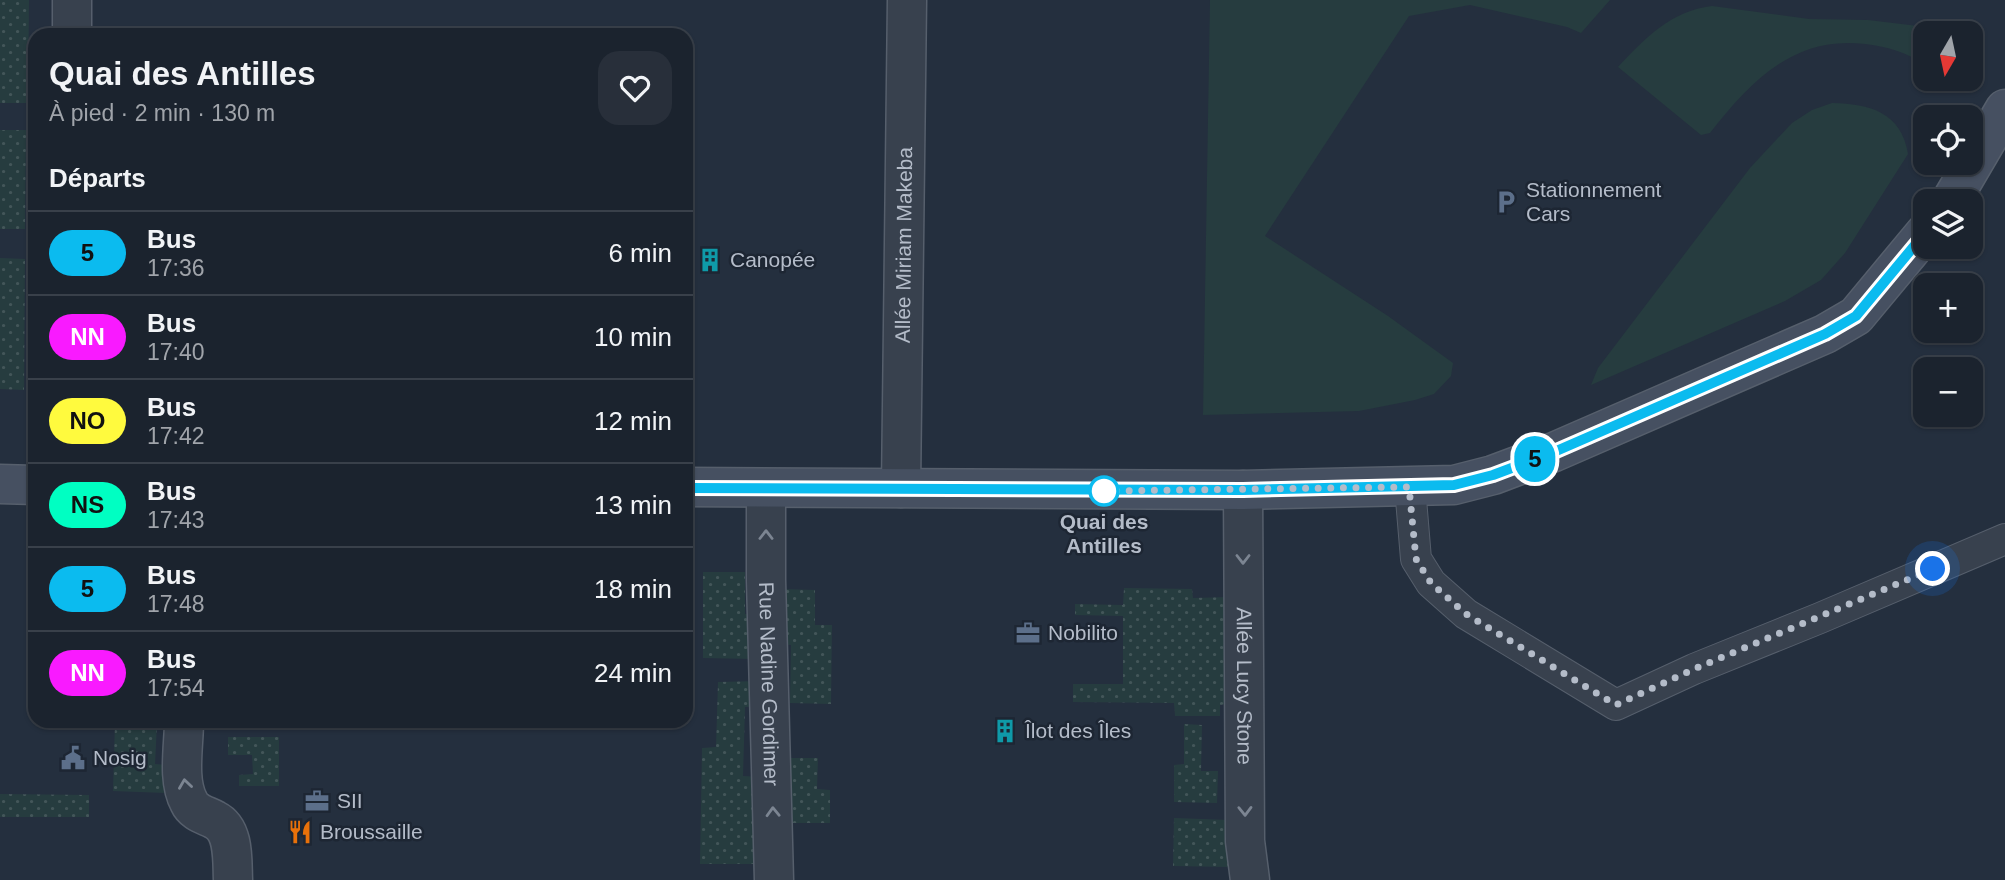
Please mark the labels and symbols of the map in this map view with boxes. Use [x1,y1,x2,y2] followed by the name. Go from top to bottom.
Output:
[1913,21,1983,91] north arrow
[891,146,916,343] street label: Allée Miriam Makeba
[1526,178,1662,225] place label: Stationnement Cars
[1492,188,1520,216] parking icon: Stationnement Cars
[696,246,724,274] building icon: Canopée
[730,248,815,271] place label: Canopée
[1512,436,1558,482] line badge: 5
[1089,476,1119,506] marker: Quai des Antilles
[1060,510,1148,557] place label: Quai des Antilles
[758,530,774,540] one-way arrow
[1915,551,1950,586] your location
[1235,554,1251,564] one-way arrow
[755,581,783,786] street label: Rue Nadine Gordimer
[1233,607,1257,765] street label: Allée Lucy Stone
[1014,619,1042,647] office icon: Nobilito
[1048,621,1118,644] place label: Nobilito
[991,717,1019,745] building icon: Îlot des Îles
[1024,719,1131,742] place label: Îlot des Îles
[59,744,87,772] public building icon: Nosig
[93,746,147,769] place label: Nosig
[178,778,193,790] one-way arrow
[303,787,331,815] office icon: SII
[337,789,363,812] place label: SII
[1237,805,1252,816] one-way arrow
[765,806,780,817] one-way arrow
[286,818,314,846] restaurant icon: Broussaille
[320,820,423,843] place label: Broussaille

